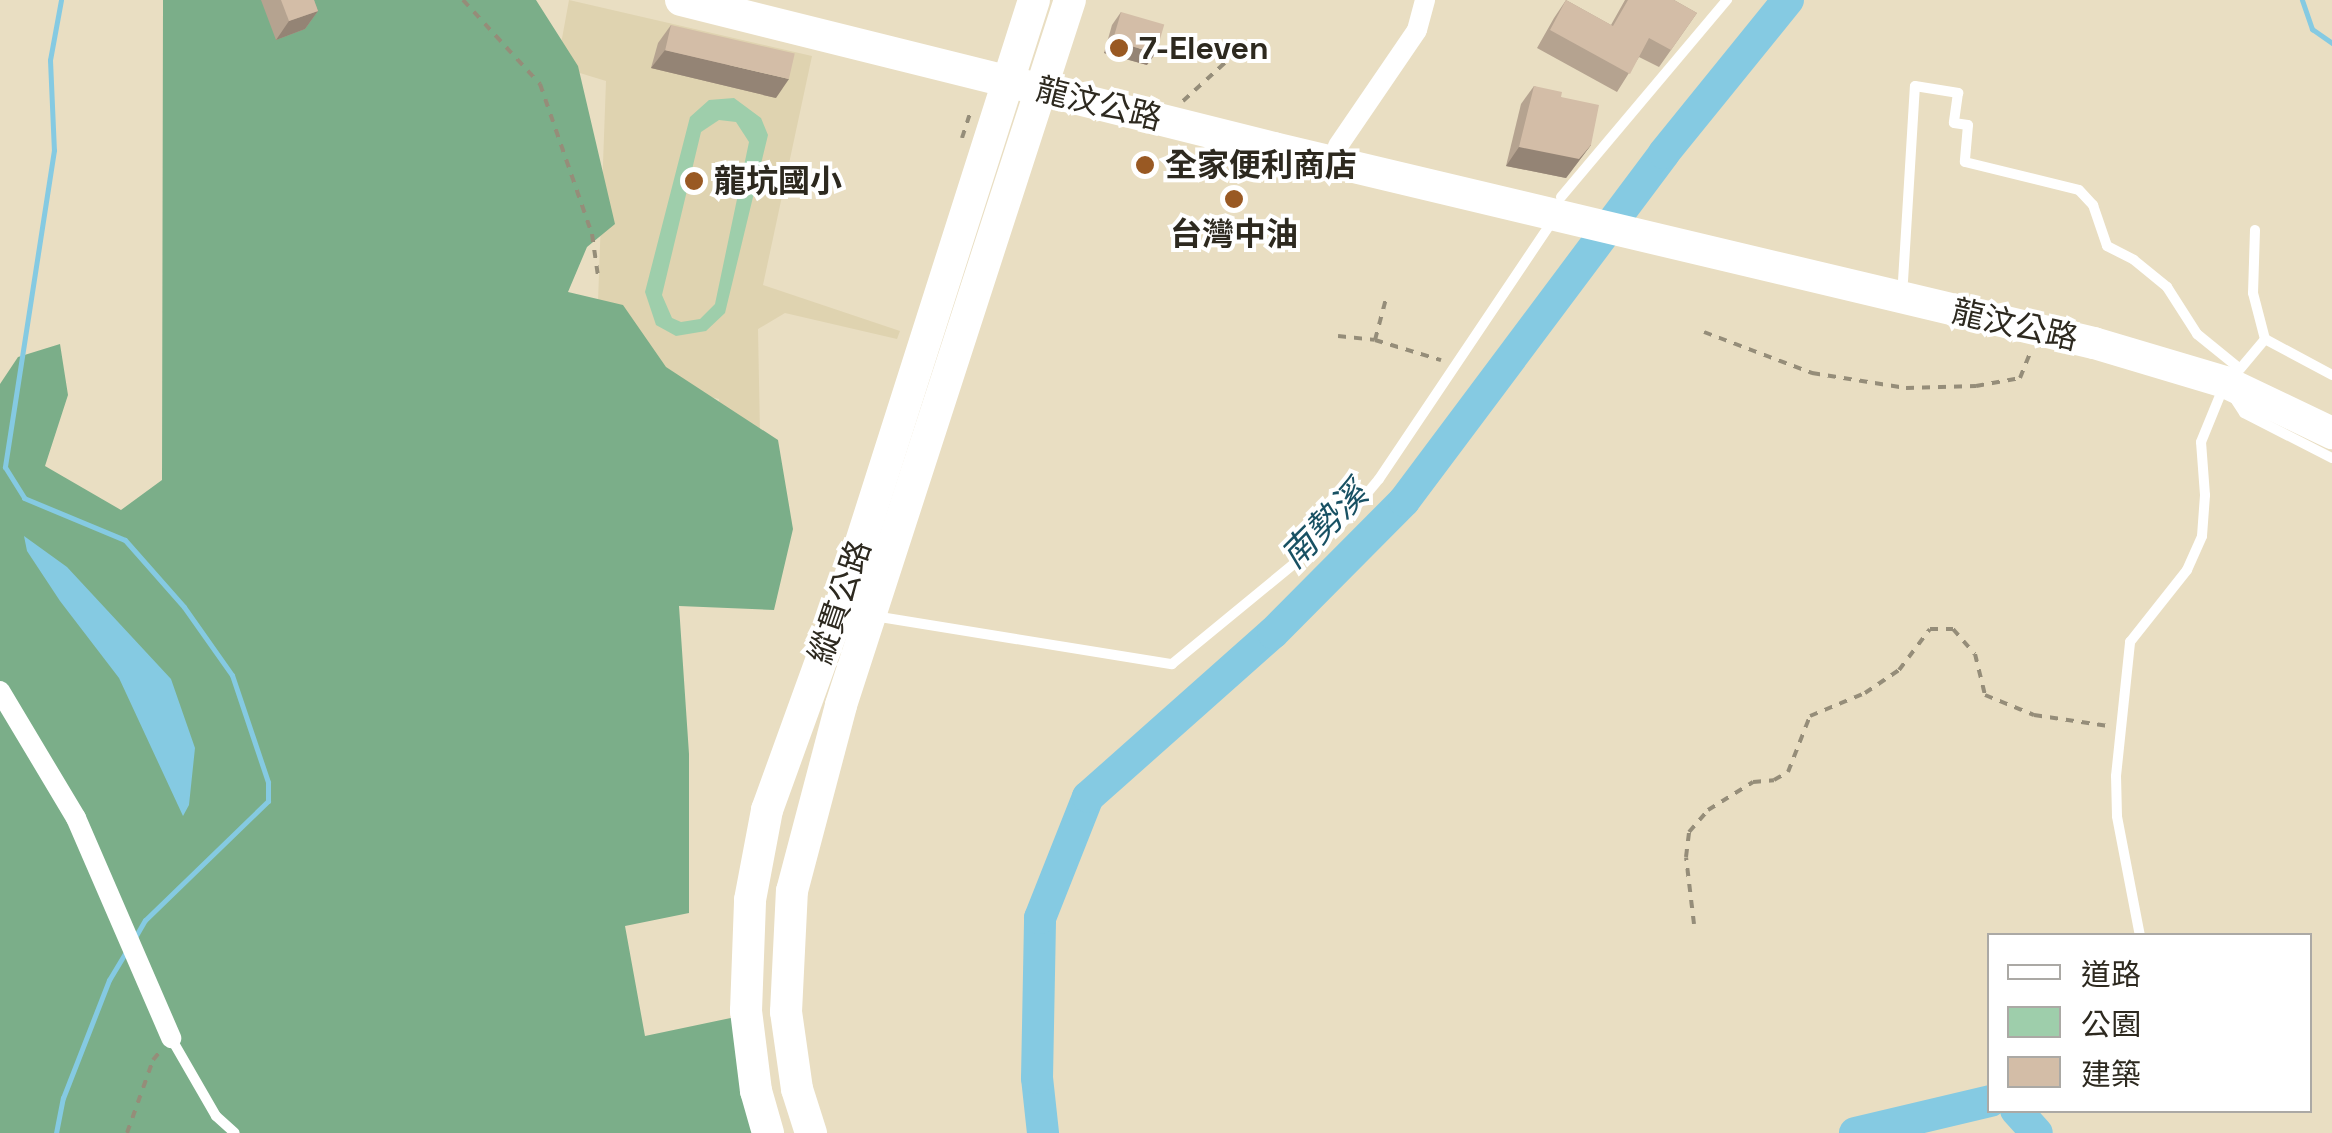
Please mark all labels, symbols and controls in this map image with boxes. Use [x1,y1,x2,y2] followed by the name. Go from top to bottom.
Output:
[1139,29,1269,67] place label: 7-Eleven
[1108,37,1130,59] marker: 7-Eleven
[1032,70,1166,138] street label: 龍汶公路
[1165,146,1357,184] place label: 全家便利商店
[1134,154,1156,176] marker: 全家便利商店
[714,162,842,200] place label: 龍坑國小
[683,170,705,192] marker: 龍坑國小
[1223,188,1245,210] marker: 台灣中油
[1170,215,1298,253] place label: 台灣中油
[1948,292,2082,358] street label: 龍汶公路
[1272,473,1376,577] water label: 南勢溪
[801,535,879,669] street label: 縱貫公路
[1987,933,2312,1113] legend
[2081,955,2141,994] text: 道路
[2081,1005,2141,1044] text: 公園
[2081,1055,2141,1094] text: 建築

